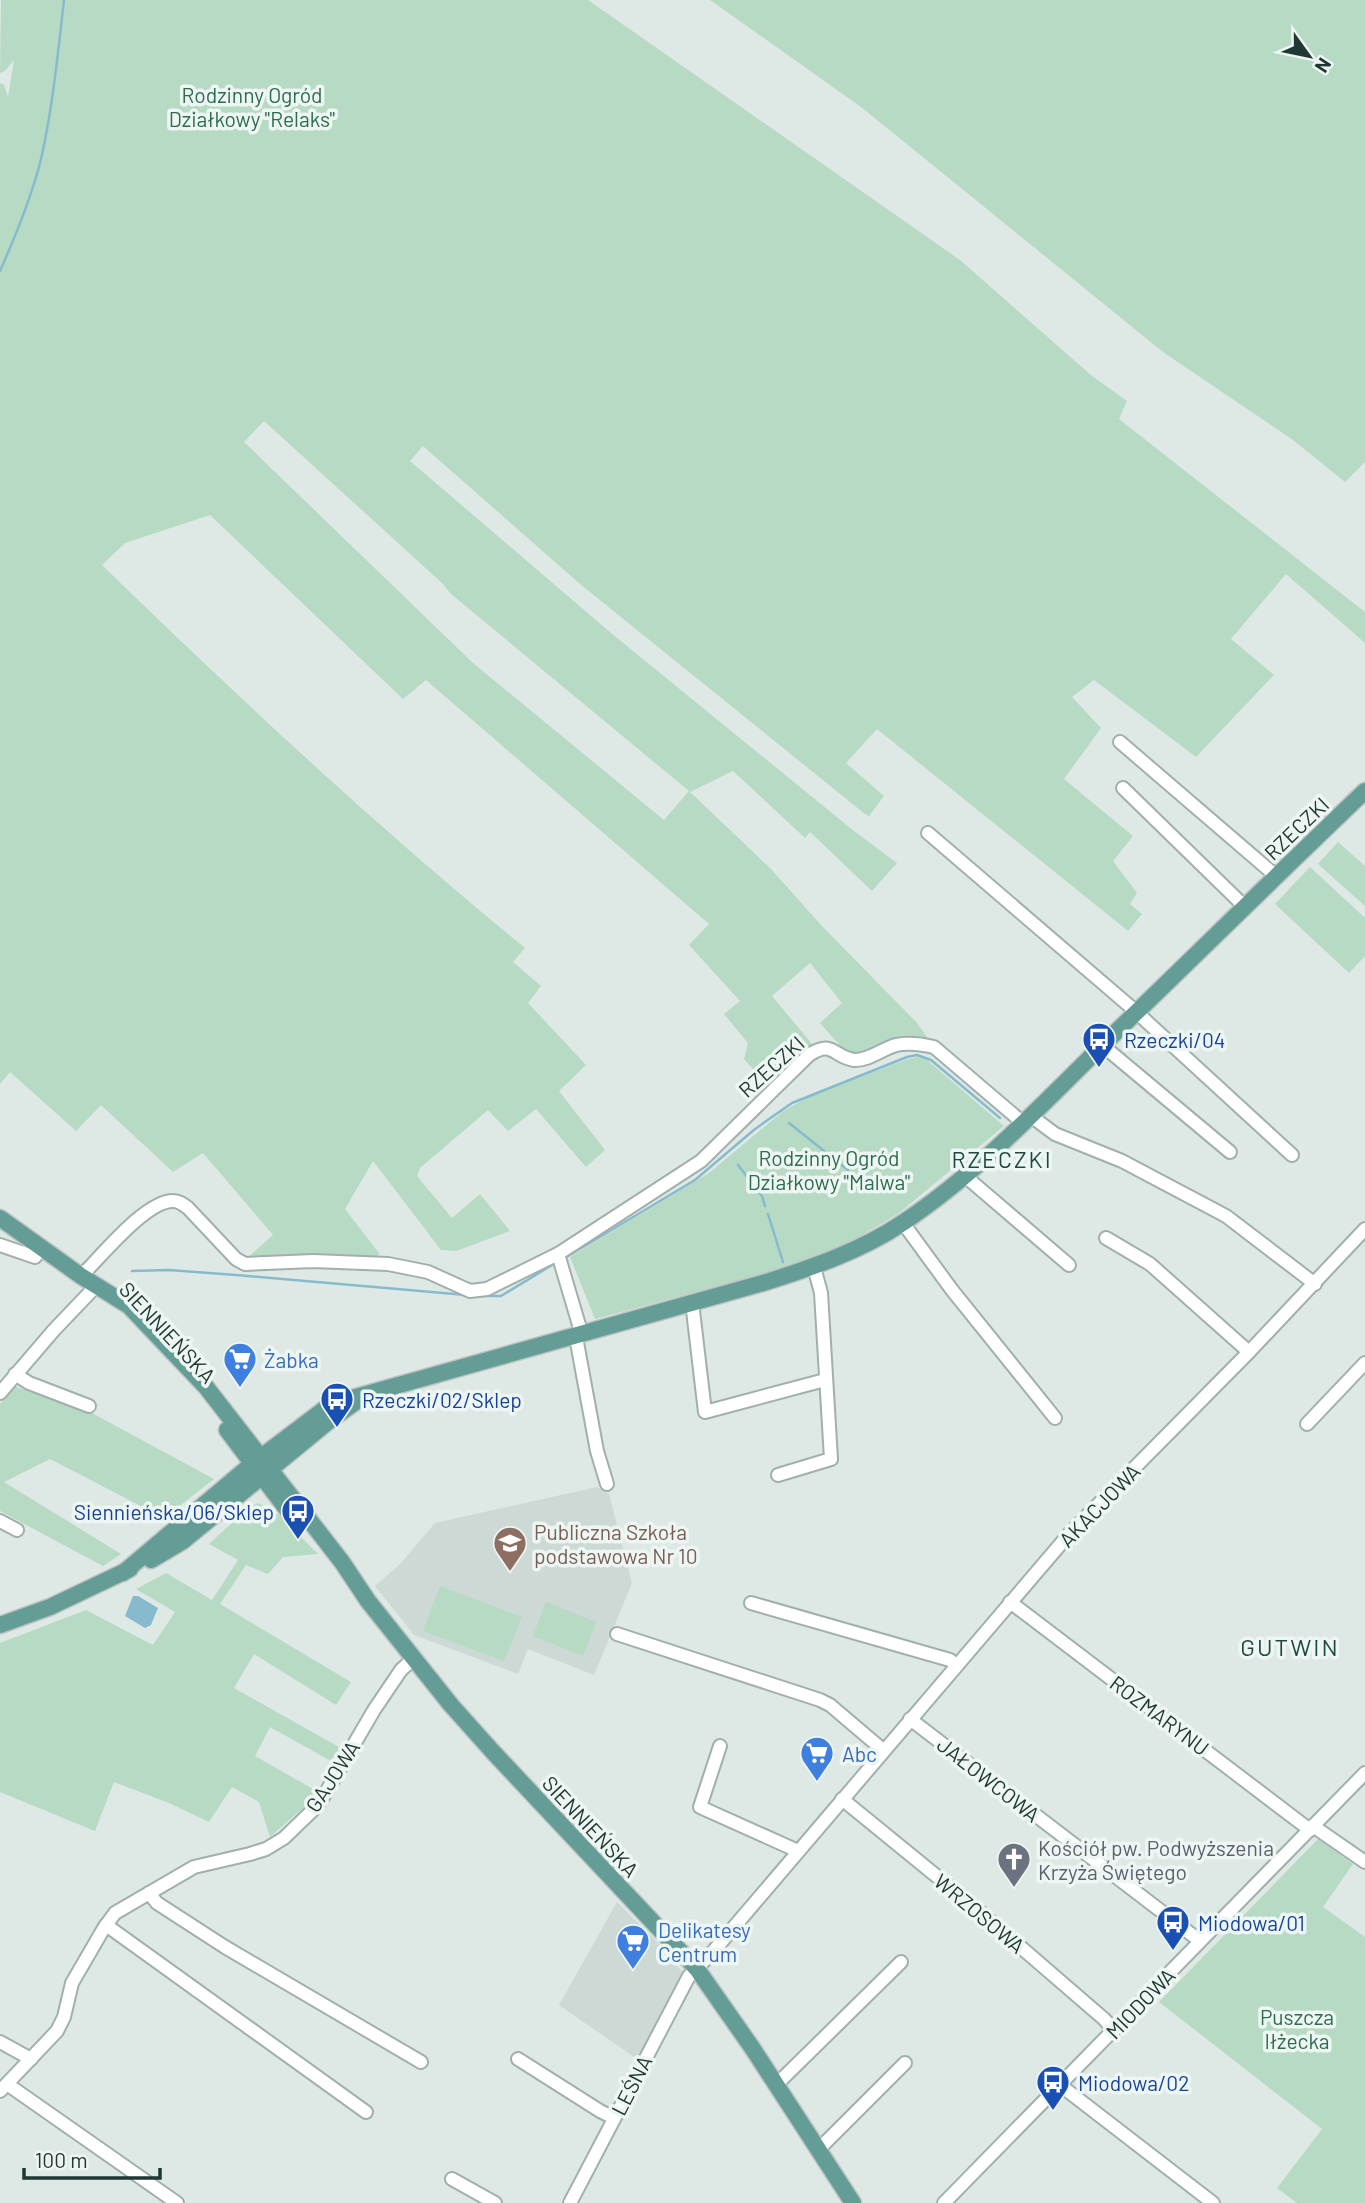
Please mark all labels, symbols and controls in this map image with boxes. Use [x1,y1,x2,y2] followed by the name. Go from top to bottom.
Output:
[1274,21,1344,91] north arrow
[1311,54,1337,77] text: N
[169,82,335,131] park label: Rodzinny Ogród Działkowy "Relaks"
[1259,791,1333,865] street label: RZECZKI
[1080,1020,1118,1069] bus stop icon: Rzeczki/04
[1124,1027,1225,1052] place label: Rzeczki/04
[733,1030,809,1102] street label: RZECZKI
[748,1145,910,1194] park label: Rodzinny Ogród Działkowy "Malwa"
[951,1145,1053,1173] district label: RZECZKI
[115,1276,221,1388] street label: SIENNIEŃSKA
[221,1340,259,1389] supermarket icon: Żabka
[264,1347,319,1372] place label: Żabka
[318,1380,356,1429] bus stop icon: Rzeczki/02/Sklep
[362,1387,522,1412] place label: Rzeczki/02/Sklep
[1053,1458,1145,1552] street label: AKACJOWA
[279,1492,317,1541] bus stop icon: Siennieńska/06/Sklep
[74,1499,274,1524] place label: Siennieńska/06/Sklep
[534,1519,698,1568] place label: Publiczna Szkoła podstawowa Nr 10
[491,1524,529,1573] school or university icon: Publiczna Szkoła podstawowa Nr 10
[1240,1632,1340,1661] district label: GUTWIN
[1106,1670,1214,1760] street label: ROZMARYNU
[933,1731,1045,1827] street label: JAŁOWCOWA
[798,1734,836,1783] supermarket icon: Abc
[300,1735,364,1816] street label: GAJOWA
[842,1741,877,1766] place label: Abc
[538,1770,644,1882] street label: SIENNIEŃSKA
[1038,1835,1274,1884] place label: Kościół pw. Podwyższenia Krzyża Świętego
[995,1840,1033,1889] church icon: Kościół pw. Podwyższenia Krzyża Świętego
[930,1868,1030,1958] street label: WRZOSOWA
[1154,1903,1192,1952] bus stop icon: Miodowa/01
[1198,1910,1305,1935] place label: Miodowa/01
[658,1917,751,1966] place label: Delikatesy Centrum
[614,1922,652,1971] supermarket icon: Delikatesy Centrum
[1100,1962,1180,2044] street label: MIODOWA
[1260,2004,1334,2053] park label: Puszcza Iłżecka
[605,2051,657,2119] street label: LEŚNA
[1034,2063,1072,2112] bus stop icon: Miodowa/02
[1078,2070,1189,2095] place label: Miodowa/02
[24,2136,161,2180] scale bar
[35,2147,88,2172] text: 100 m

